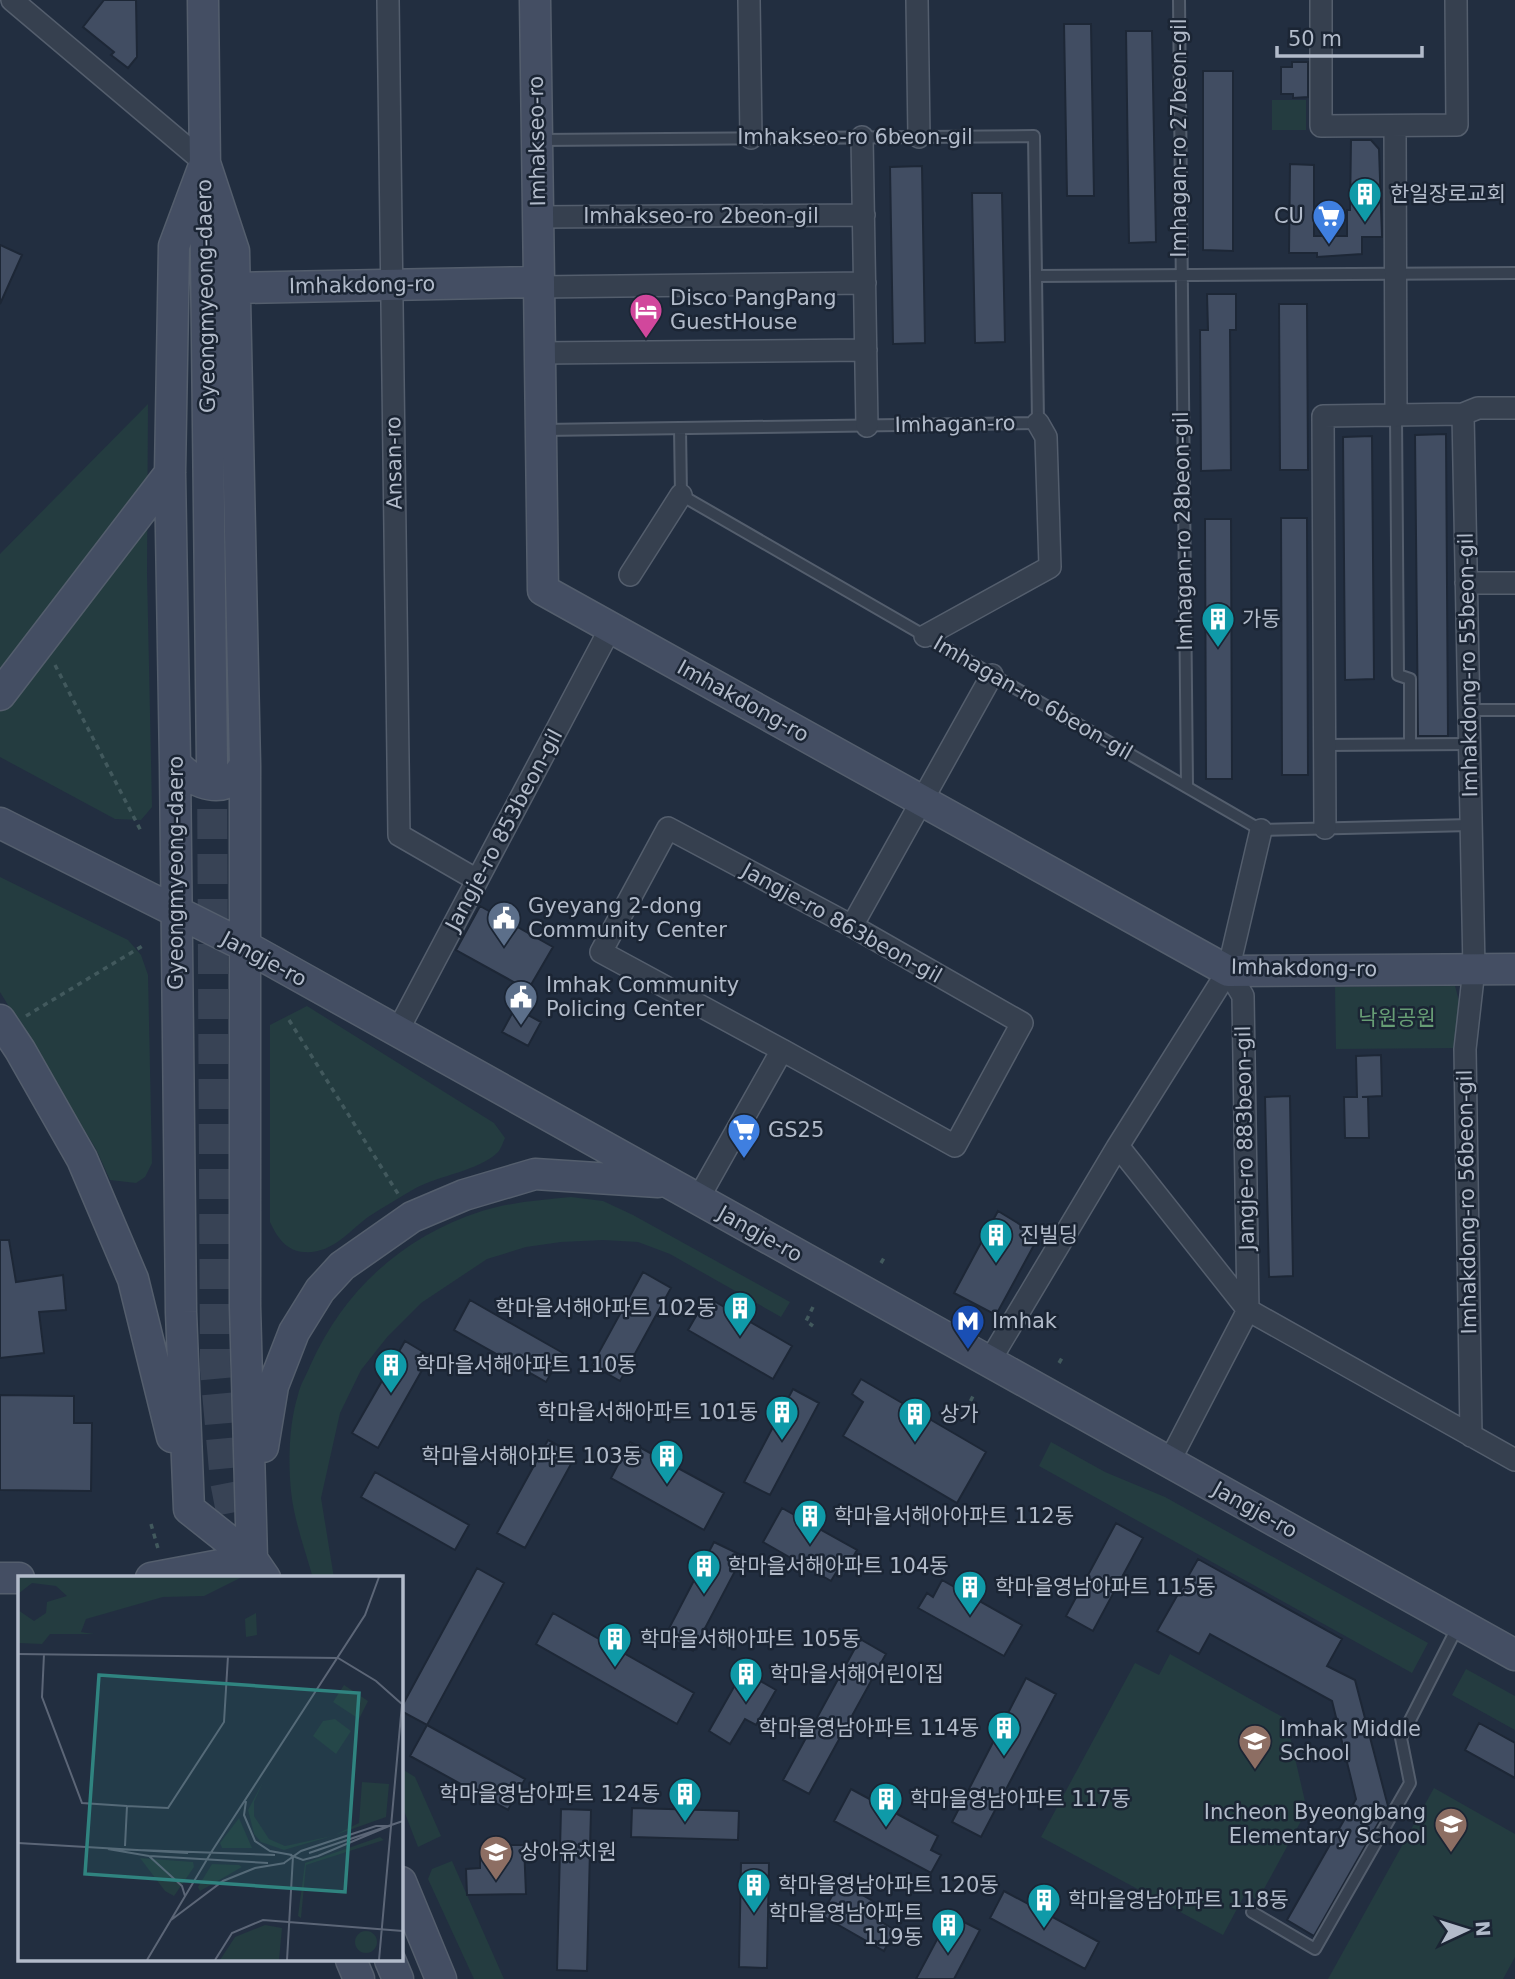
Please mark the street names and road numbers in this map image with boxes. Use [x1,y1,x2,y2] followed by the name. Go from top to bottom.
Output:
[1167,18,1191,258] street label: Imhagan-ro 27beon-gil
[524,75,550,207] street label: Imhakseo-ro
[737,125,973,149] street label: Imhakseo-ro 6beon-gil
[192,179,220,413] street label: Gyeongmyeong-daero
[583,204,819,228] street label: Imhakseo-ro 2beon-gil
[289,272,435,298] street label: Imhakdong-ro
[894,411,1016,437] street label: Imhagan-ro
[1169,411,1197,651] street label: Imhagan-ro 28beon-gil
[381,416,407,510] street label: Ansan-ro
[1454,532,1482,798] street label: Imhakdong-ro 55beon-gil
[929,631,1137,765] street label: Imhagan-ro 6beon-gil
[673,655,813,747] street label: Imhakdong-ro
[440,725,567,937] street label: Jangje-ro 853beon-gil
[164,756,188,990] street label: Gyeongmyeong-daero
[736,857,946,988] street label: Jangje-ro 863beon-gil
[216,926,311,991] street label: Jangje-ro
[1231,955,1377,981] street label: Imhakdong-ro
[1231,1025,1259,1253] street label: Jangje-ro 883beon-gil
[1453,1069,1481,1335] street label: Imhakdong-ro 56beon-gil
[712,1200,807,1267] street label: Jangje-ro
[1207,1476,1302,1543] street label: Jangje-ro

